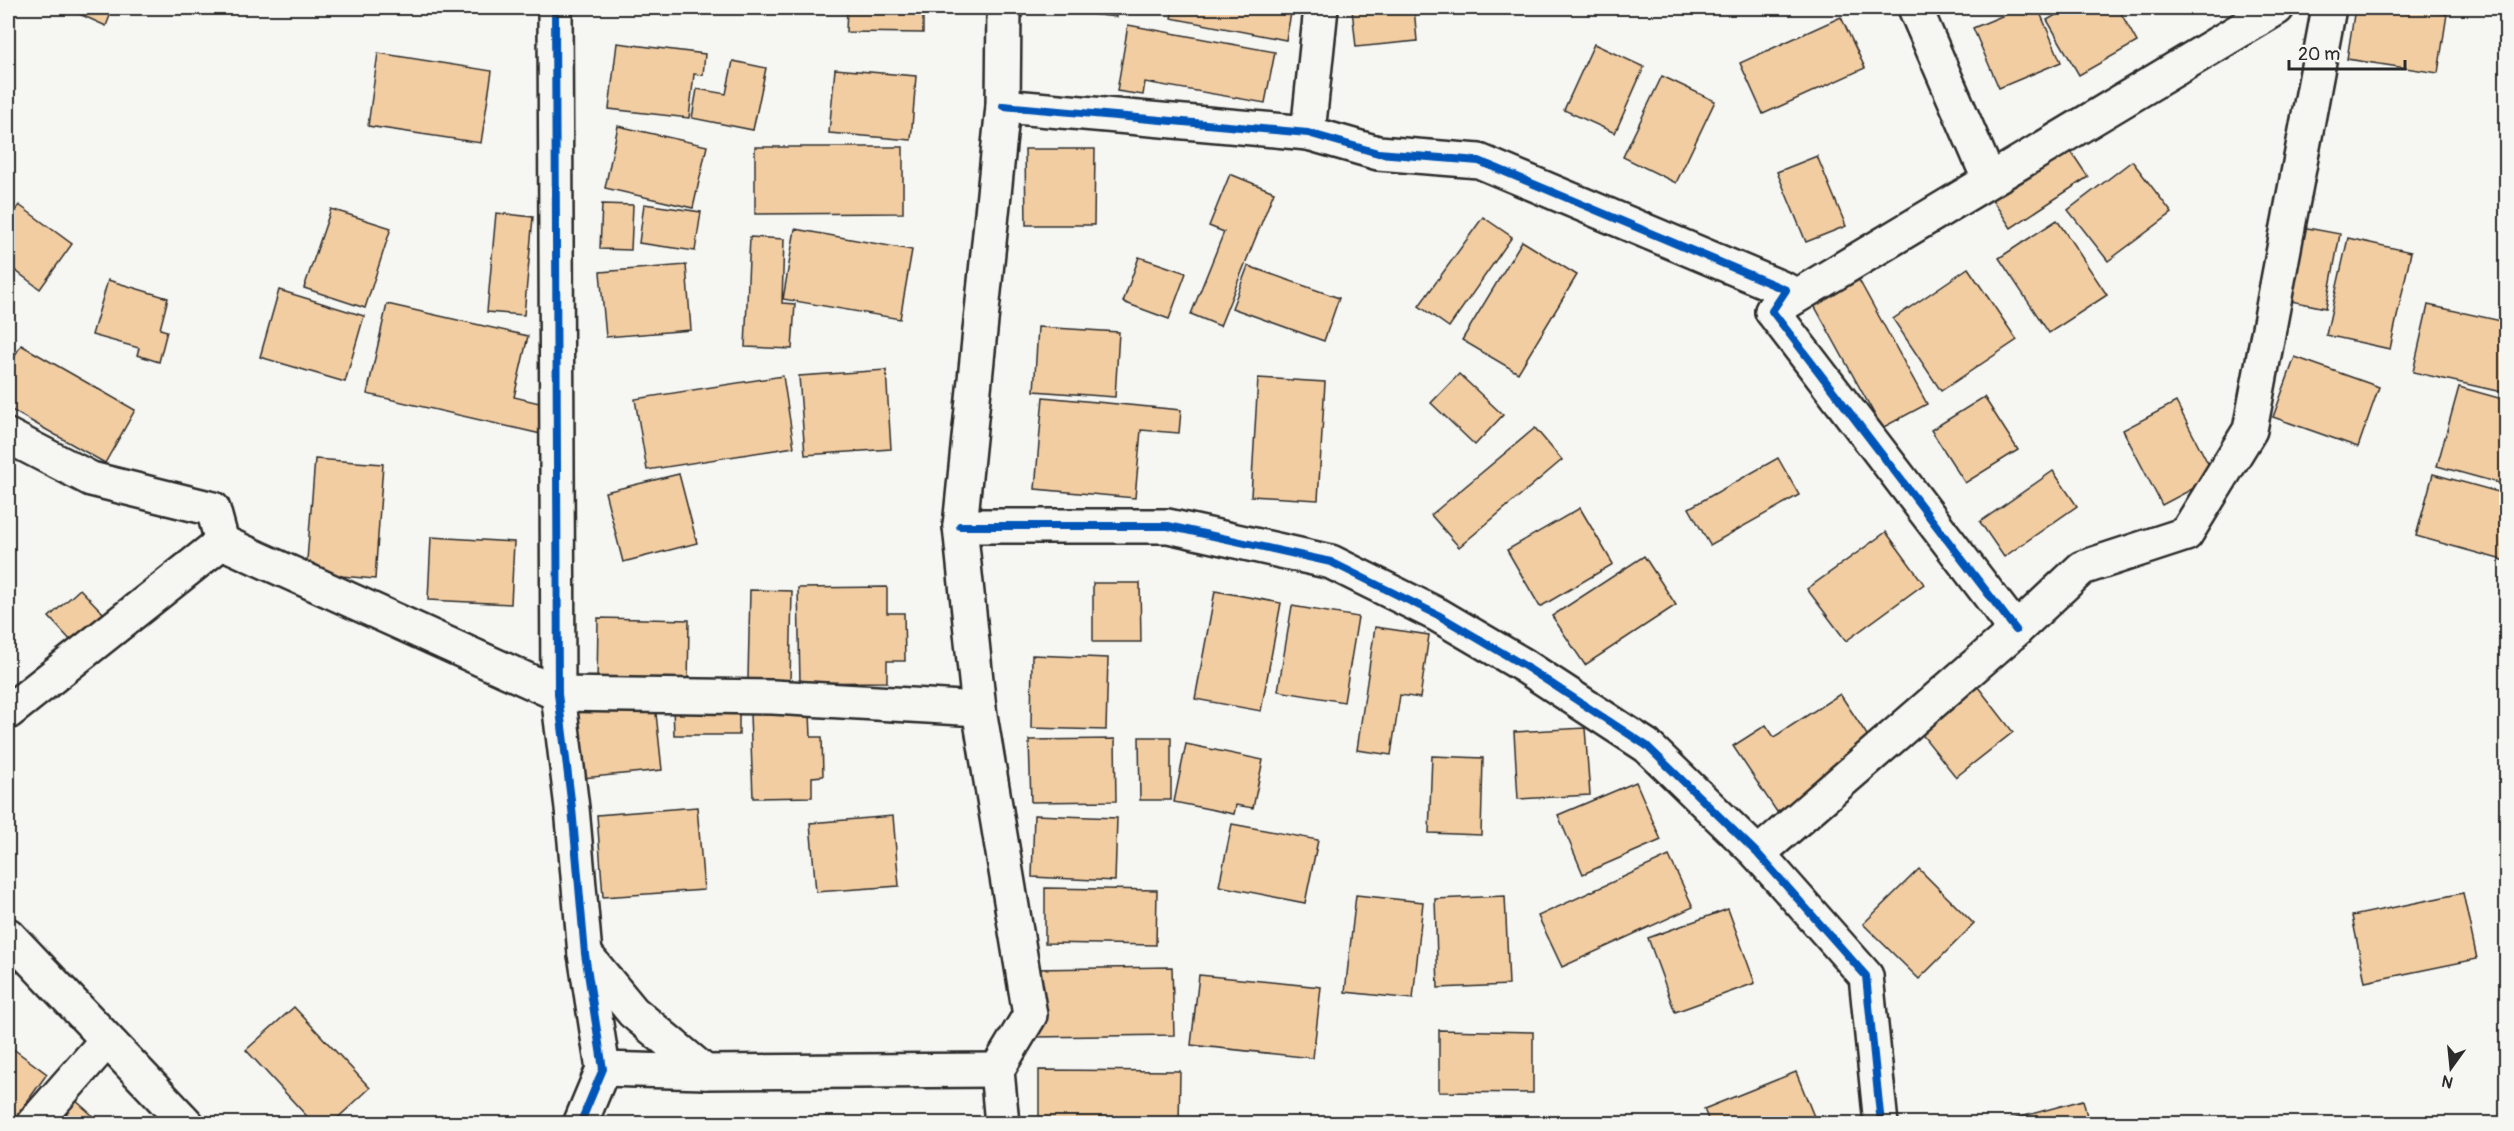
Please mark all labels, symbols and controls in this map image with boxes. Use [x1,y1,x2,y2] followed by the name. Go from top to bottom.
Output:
[2289,33,2404,71] scale bar
[2298,43,2340,66] text: 20 m
[2421,1038,2481,1098] north arrow
[2439,1070,2455,1093] text: N

